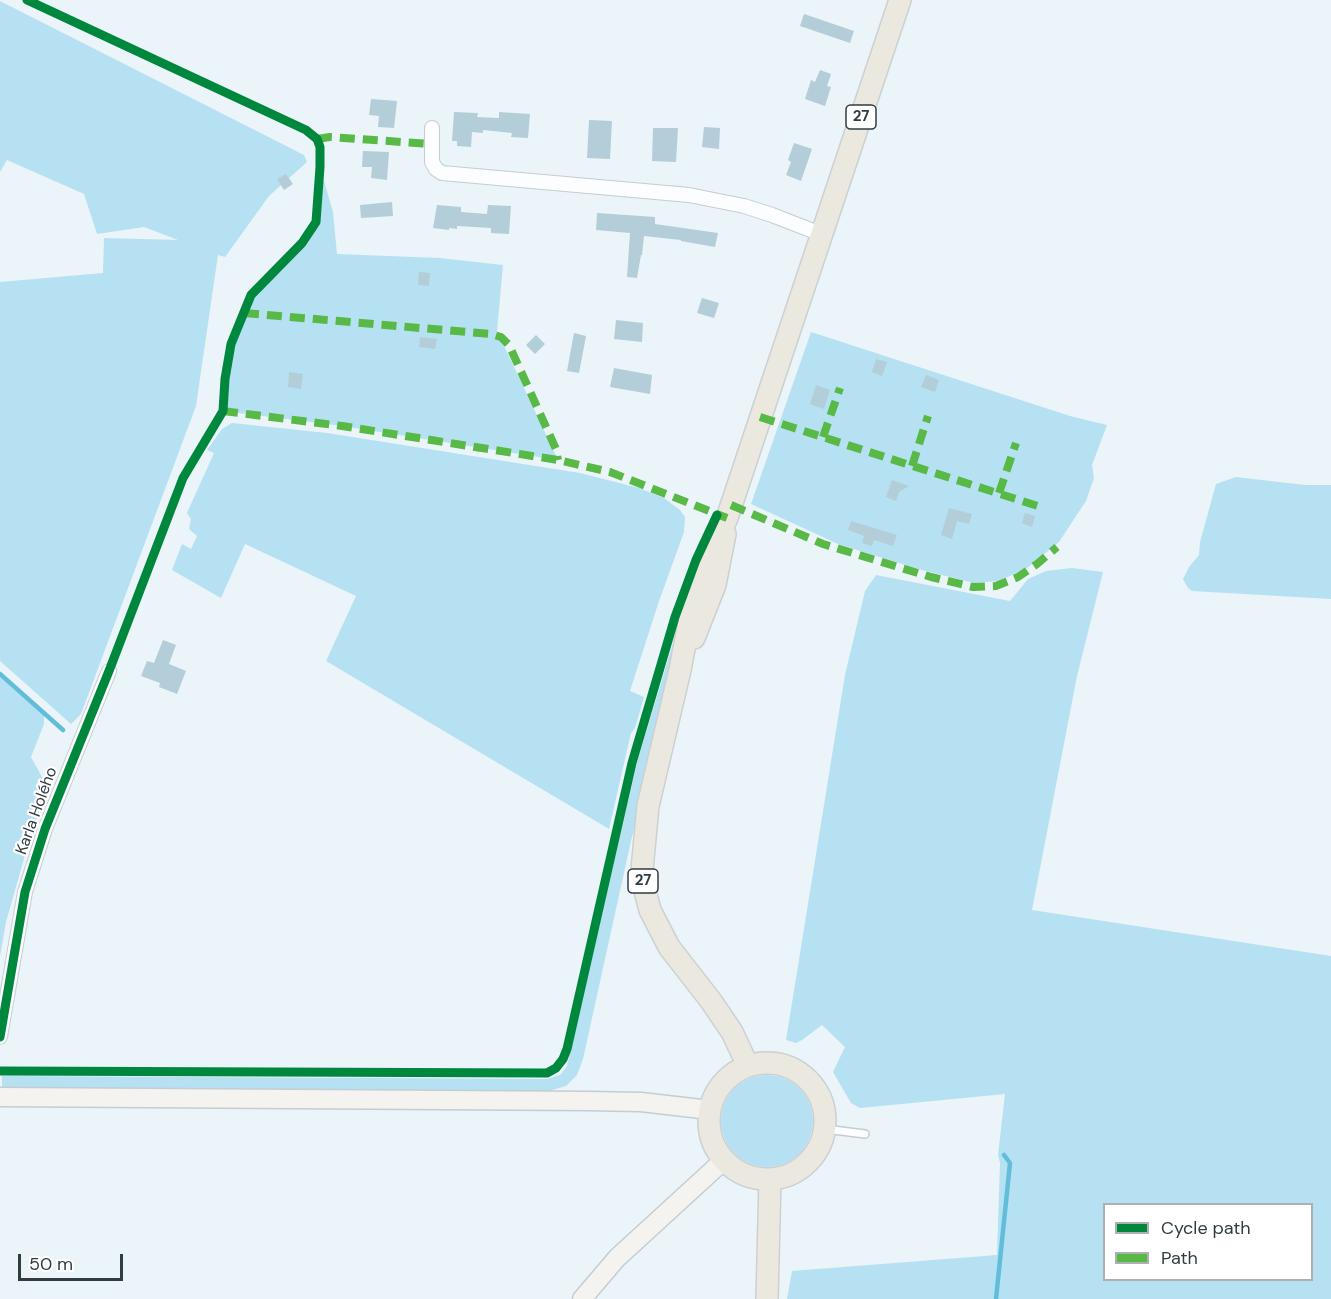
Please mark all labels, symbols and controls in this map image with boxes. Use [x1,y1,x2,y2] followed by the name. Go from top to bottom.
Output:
[846,105,876,129] road number: 27
[12,765,62,857] street label: Karla Holého
[628,869,658,893] road number: 27
[1103,1203,1313,1281] legend
[1161,1216,1251,1240] text: Cycle path
[21,1242,126,1280] scale bar
[1161,1246,1198,1270] text: Path
[29,1252,73,1276] text: 50 m

